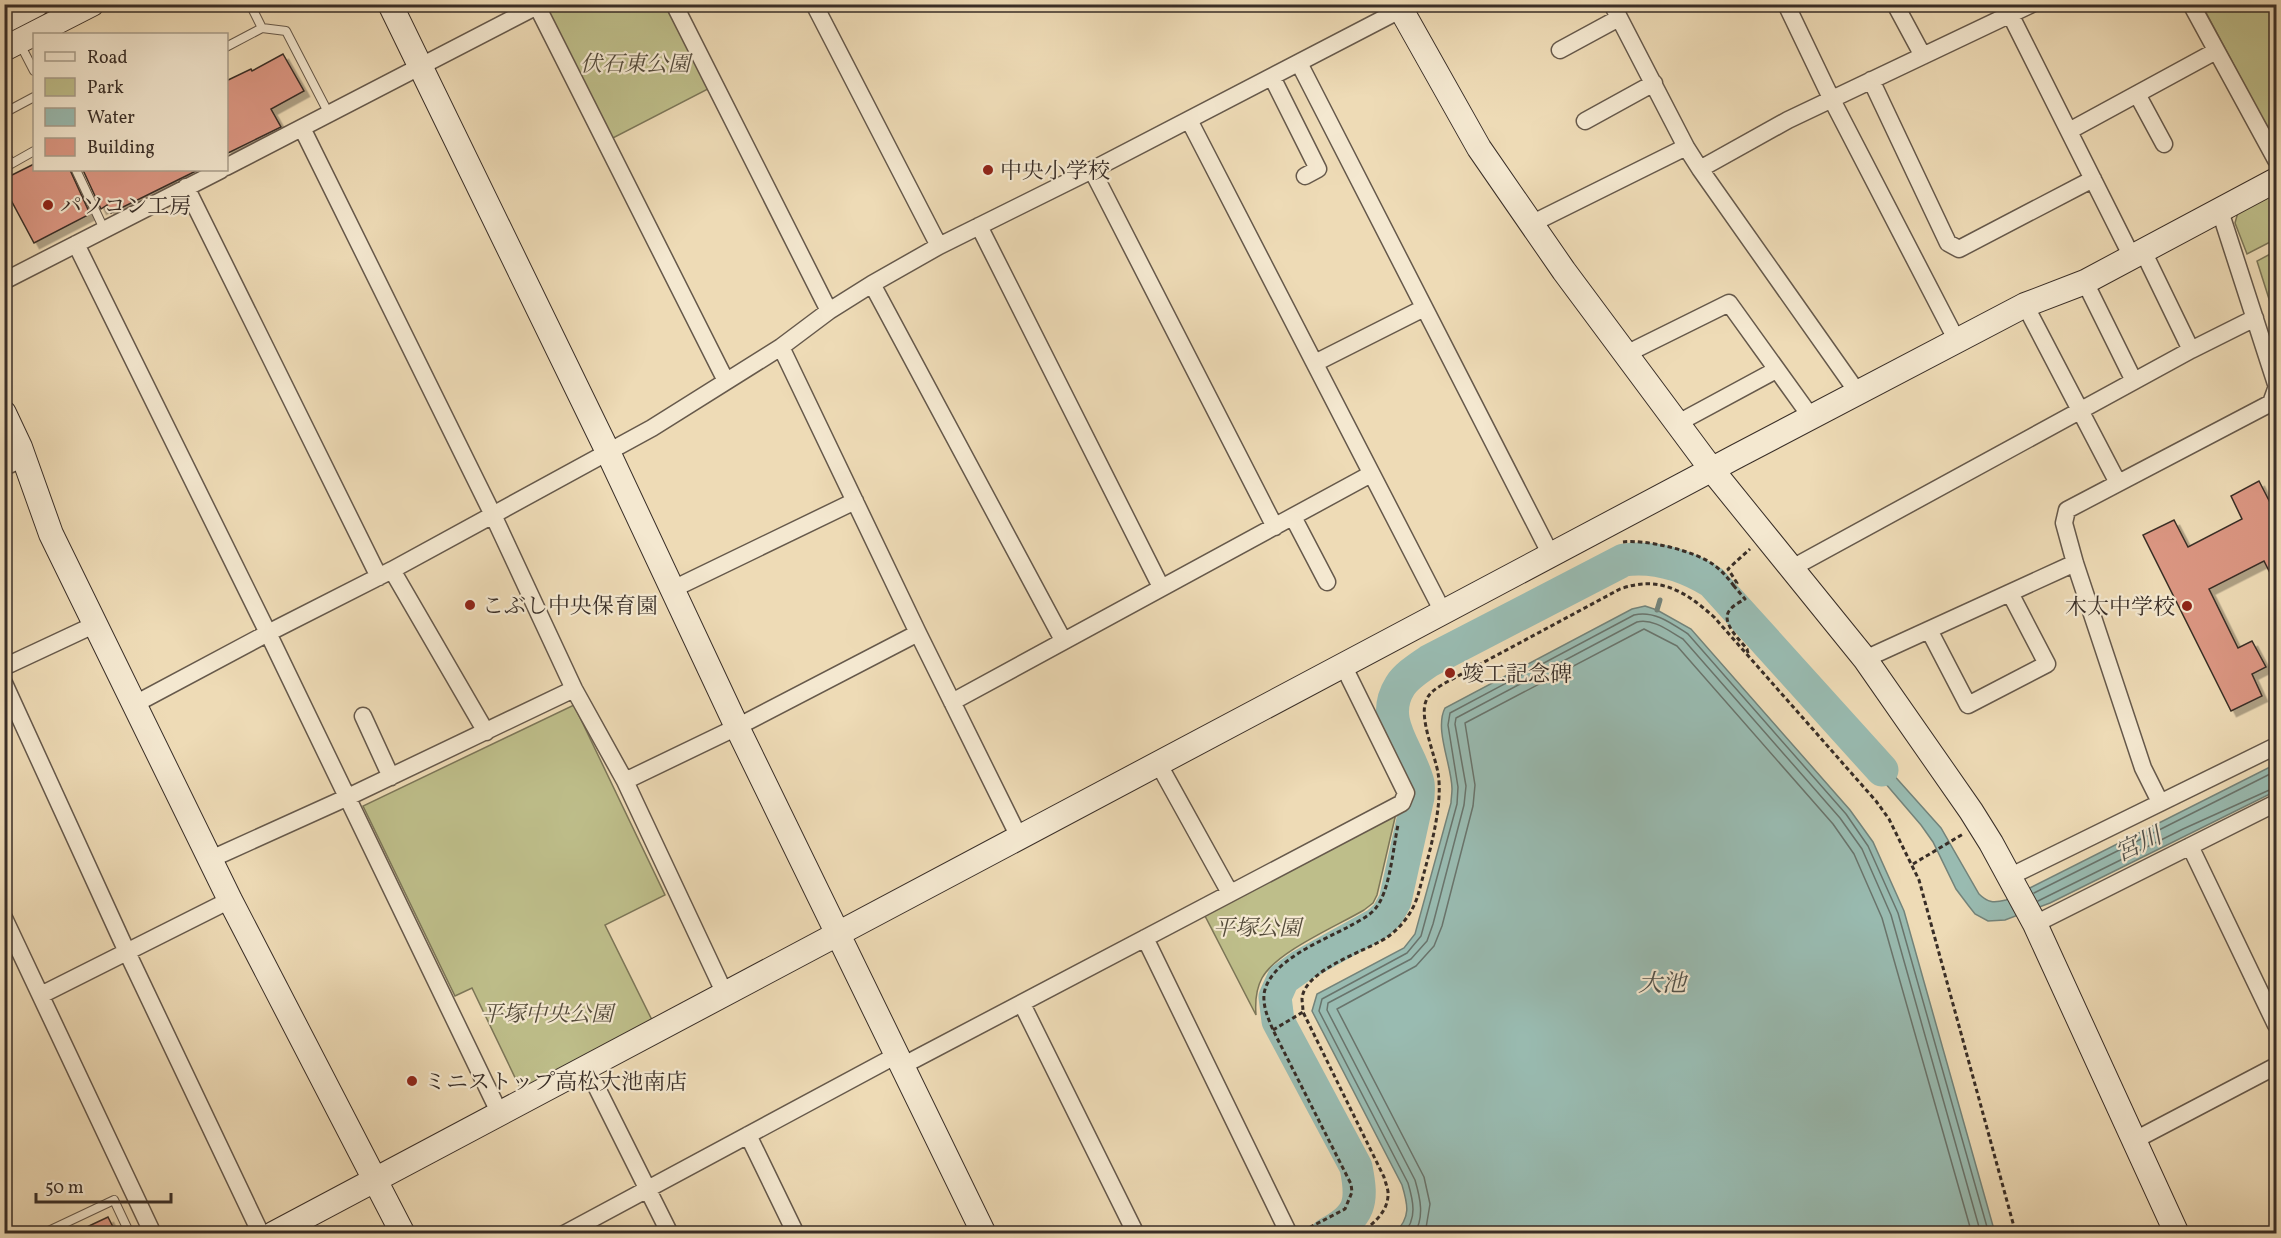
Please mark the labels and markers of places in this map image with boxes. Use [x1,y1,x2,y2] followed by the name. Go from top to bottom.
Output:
[1000,157,1110,188] place label: 中央小学校
[981,163,995,177] marker: 中央小学校
[60,192,192,223] place label: パソコン工房
[41,198,55,212] marker: パソコン工房
[482,592,658,623] place label: こぶし中央保育園
[2065,593,2175,624] place label: 木太中学校
[463,598,477,612] marker: こぶし中央保育園
[2180,599,2194,613] marker: 木太中学校
[1462,660,1572,691] place label: 竣工記念碑
[1443,666,1457,680] marker: 竣工記念碑
[424,1068,687,1099] place label: ミニストップ高松大池南店
[405,1074,419,1088] marker: ミニストップ高松大池南店

